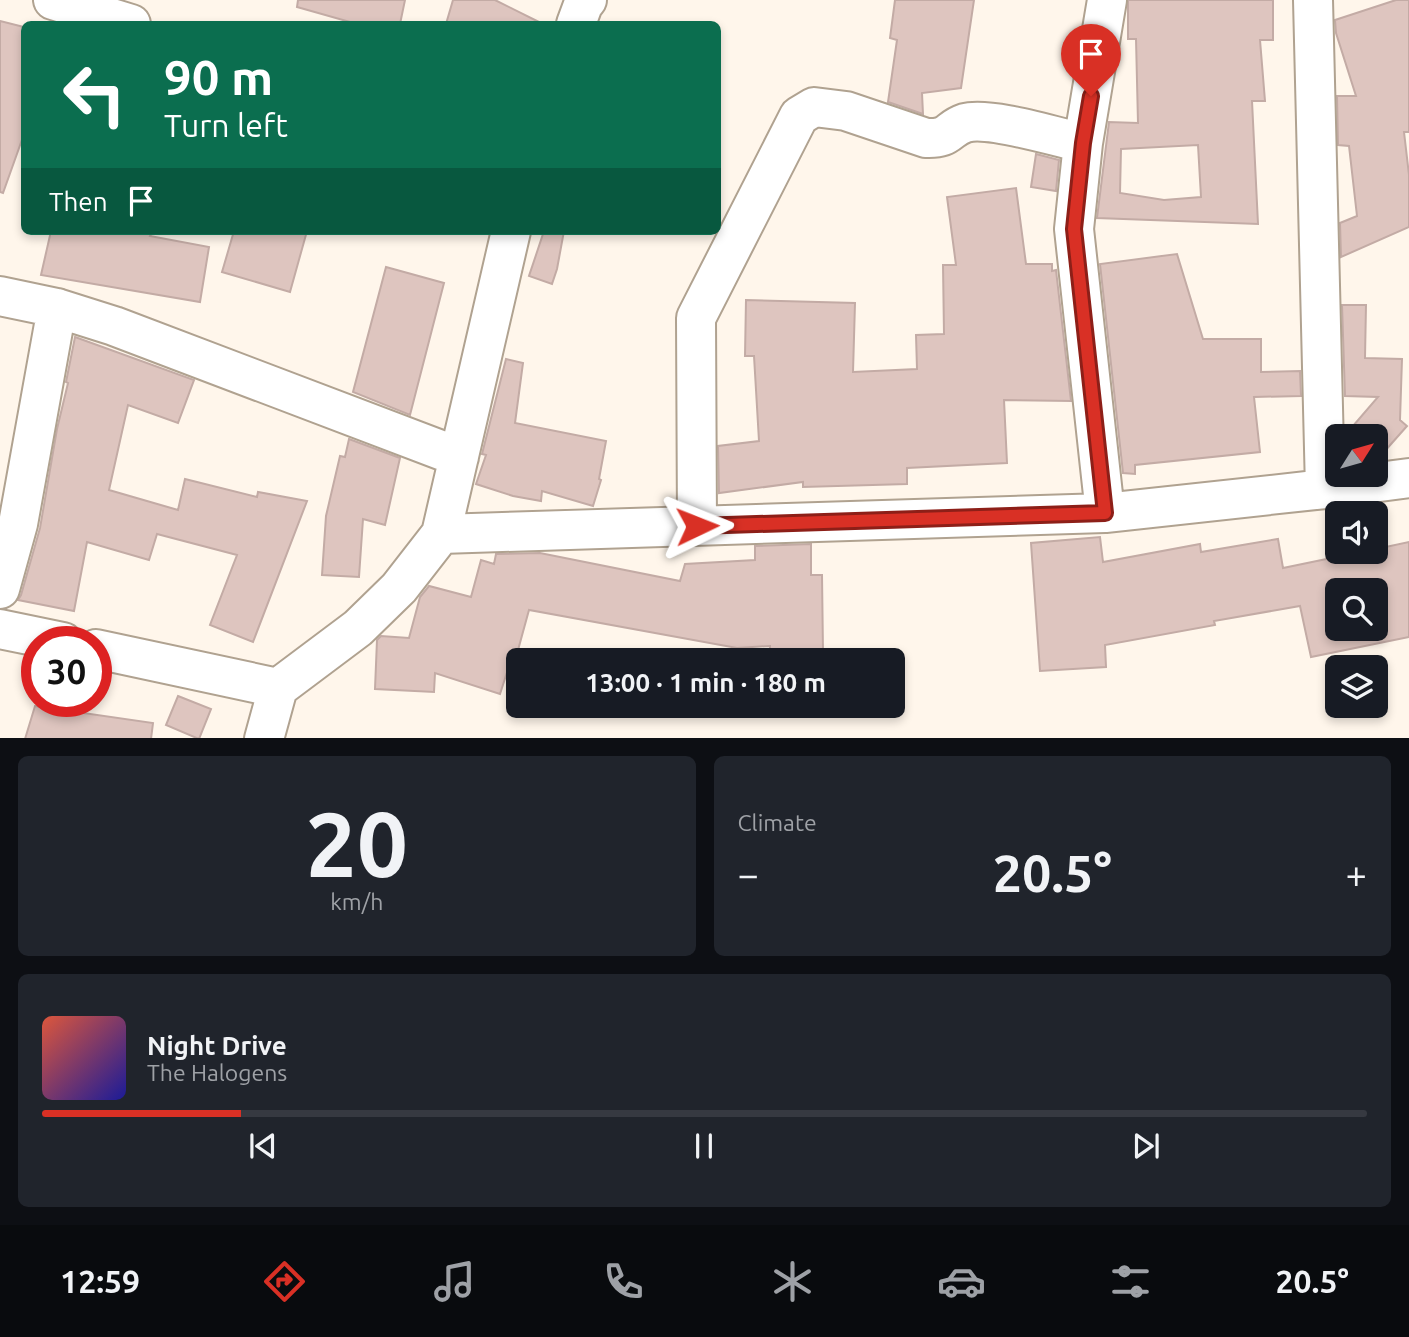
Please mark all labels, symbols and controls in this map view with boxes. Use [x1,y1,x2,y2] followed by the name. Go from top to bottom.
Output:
[1061,24,1121,96] pin
[1072,35,1110,73] icon: arrive
[49,49,140,140] icon: left
[164,49,273,104] text: 90 m
[164,107,288,143] text: Turn left
[122,182,160,220] icon: arrive
[49,187,108,216] text: Then
[1325,424,1388,486] north arrow
[1325,424,1388,718] map controls
[660,489,734,563] position arrow
[1325,501,1388,564] button: sound
[1325,578,1388,641] button: search
[21,626,112,717] speed limit sign: 30
[1325,655,1388,718] button: layers
[585,668,826,697] text: 13:00 · 1 min · 180 m
[305,792,408,894] text: 20
[738,810,817,835] text: Climate
[993,844,1112,902] text: 20.5°
[738,853,759,895] text: −
[1346,853,1367,895] text: +
[330,889,383,914] text: km/h
[147,1031,287,1060] text: Night Drive
[147,1060,287,1085] text: The Halogens
[244,1127,282,1165] icon: previous
[685,1127,723,1165] icon: pause
[1127,1127,1165,1165] icon: next
[260,1257,309,1306] icon: directions
[430,1257,479,1306] icon: music
[599,1257,648,1306] icon: phone
[768,1257,817,1306] icon: climate
[937,1257,986,1306] icon: car
[1106,1257,1155,1306] icon: filters
[60,1263,140,1299] text: 12:59
[1275,1263,1349,1299] text: 20.5°

